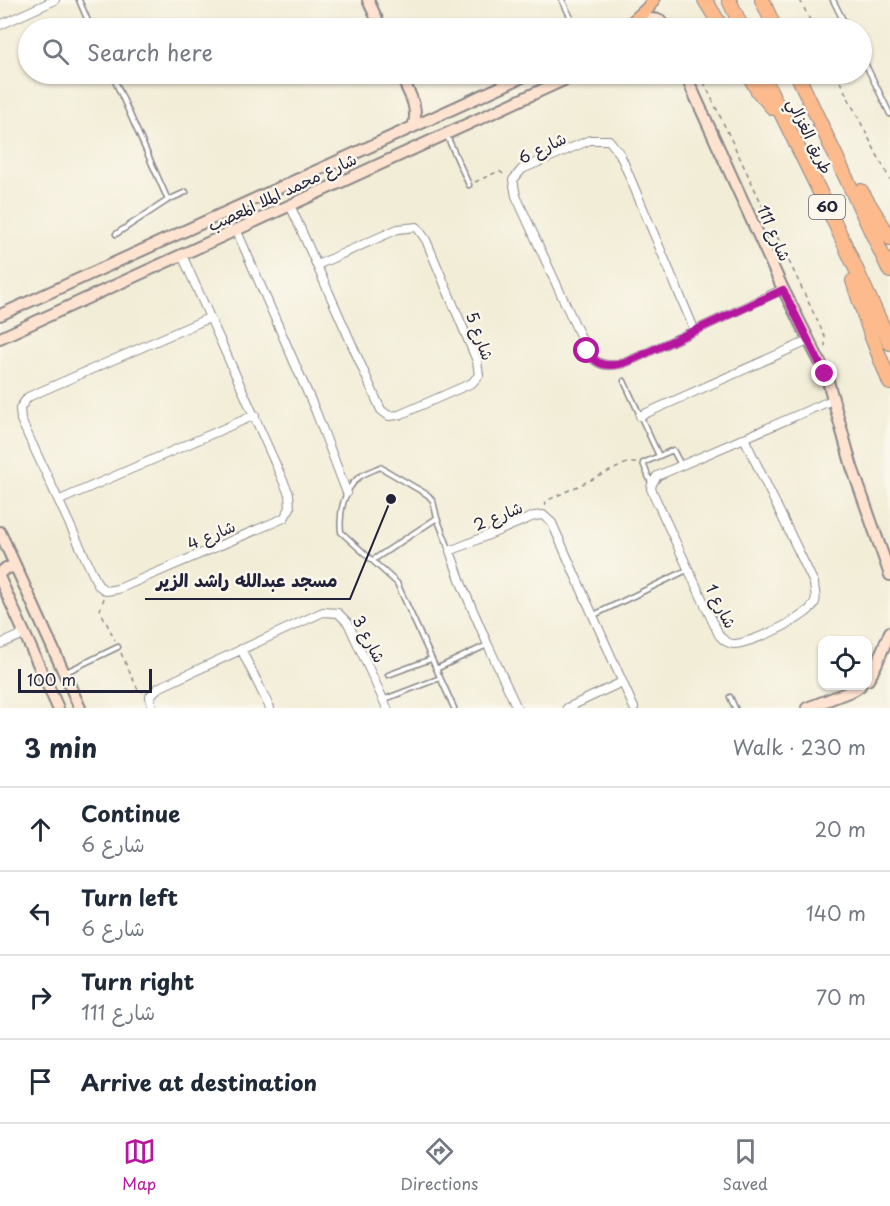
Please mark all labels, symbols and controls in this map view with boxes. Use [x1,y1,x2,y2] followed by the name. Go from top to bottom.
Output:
[18,18,872,84] search box
[39,35,72,68] icon: search
[87,35,213,68] text: Search here
[779,94,840,179] street label: طريق الغزالي
[513,125,570,170] street label: شارع 6
[203,146,360,237] street label: شارع محمد الملا المعصب
[809,195,845,219] road number: 60
[751,201,798,265] street label: شارع 111
[460,308,501,364] street label: شارع 5
[573,337,599,363] route start
[811,360,837,386] route end
[469,494,526,537] street label: شارع 2
[183,513,239,556] street label: شارع 4
[145,563,350,599] callout: مسجد عبدالله راشد الزير
[155,566,337,593] text: مسجد عبدالله راشد الزير
[700,579,743,632] street label: شارع 1
[347,611,392,667] street label: شارع 3
[818,636,872,690] map controls
[818,636,872,690] button: locate
[18,666,152,694] scale bar
[27,667,76,691] text: 100 m
[24,728,97,767] text: 3 min
[733,732,866,762] text: Walk · 230 m
[81,796,180,829] text: Continue
[24,813,57,846] icon: ahead
[814,814,866,844] text: 20 m
[81,829,145,859] text: شارع 6
[81,880,178,913] text: Turn left
[24,897,57,930] icon: left
[806,898,866,928] text: 140 m
[81,913,145,943] text: شارع 6
[81,964,194,997] text: Turn right
[24,981,57,1014] icon: right
[816,982,866,1012] text: 70 m
[81,997,155,1027] text: شارع 111
[24,1065,57,1098] icon: arrive
[81,1065,317,1098] text: Arrive at destination
[122,1135,156,1195] tab: Map
[400,1135,478,1195] tab: Directions
[722,1135,768,1195] tab: Saved

